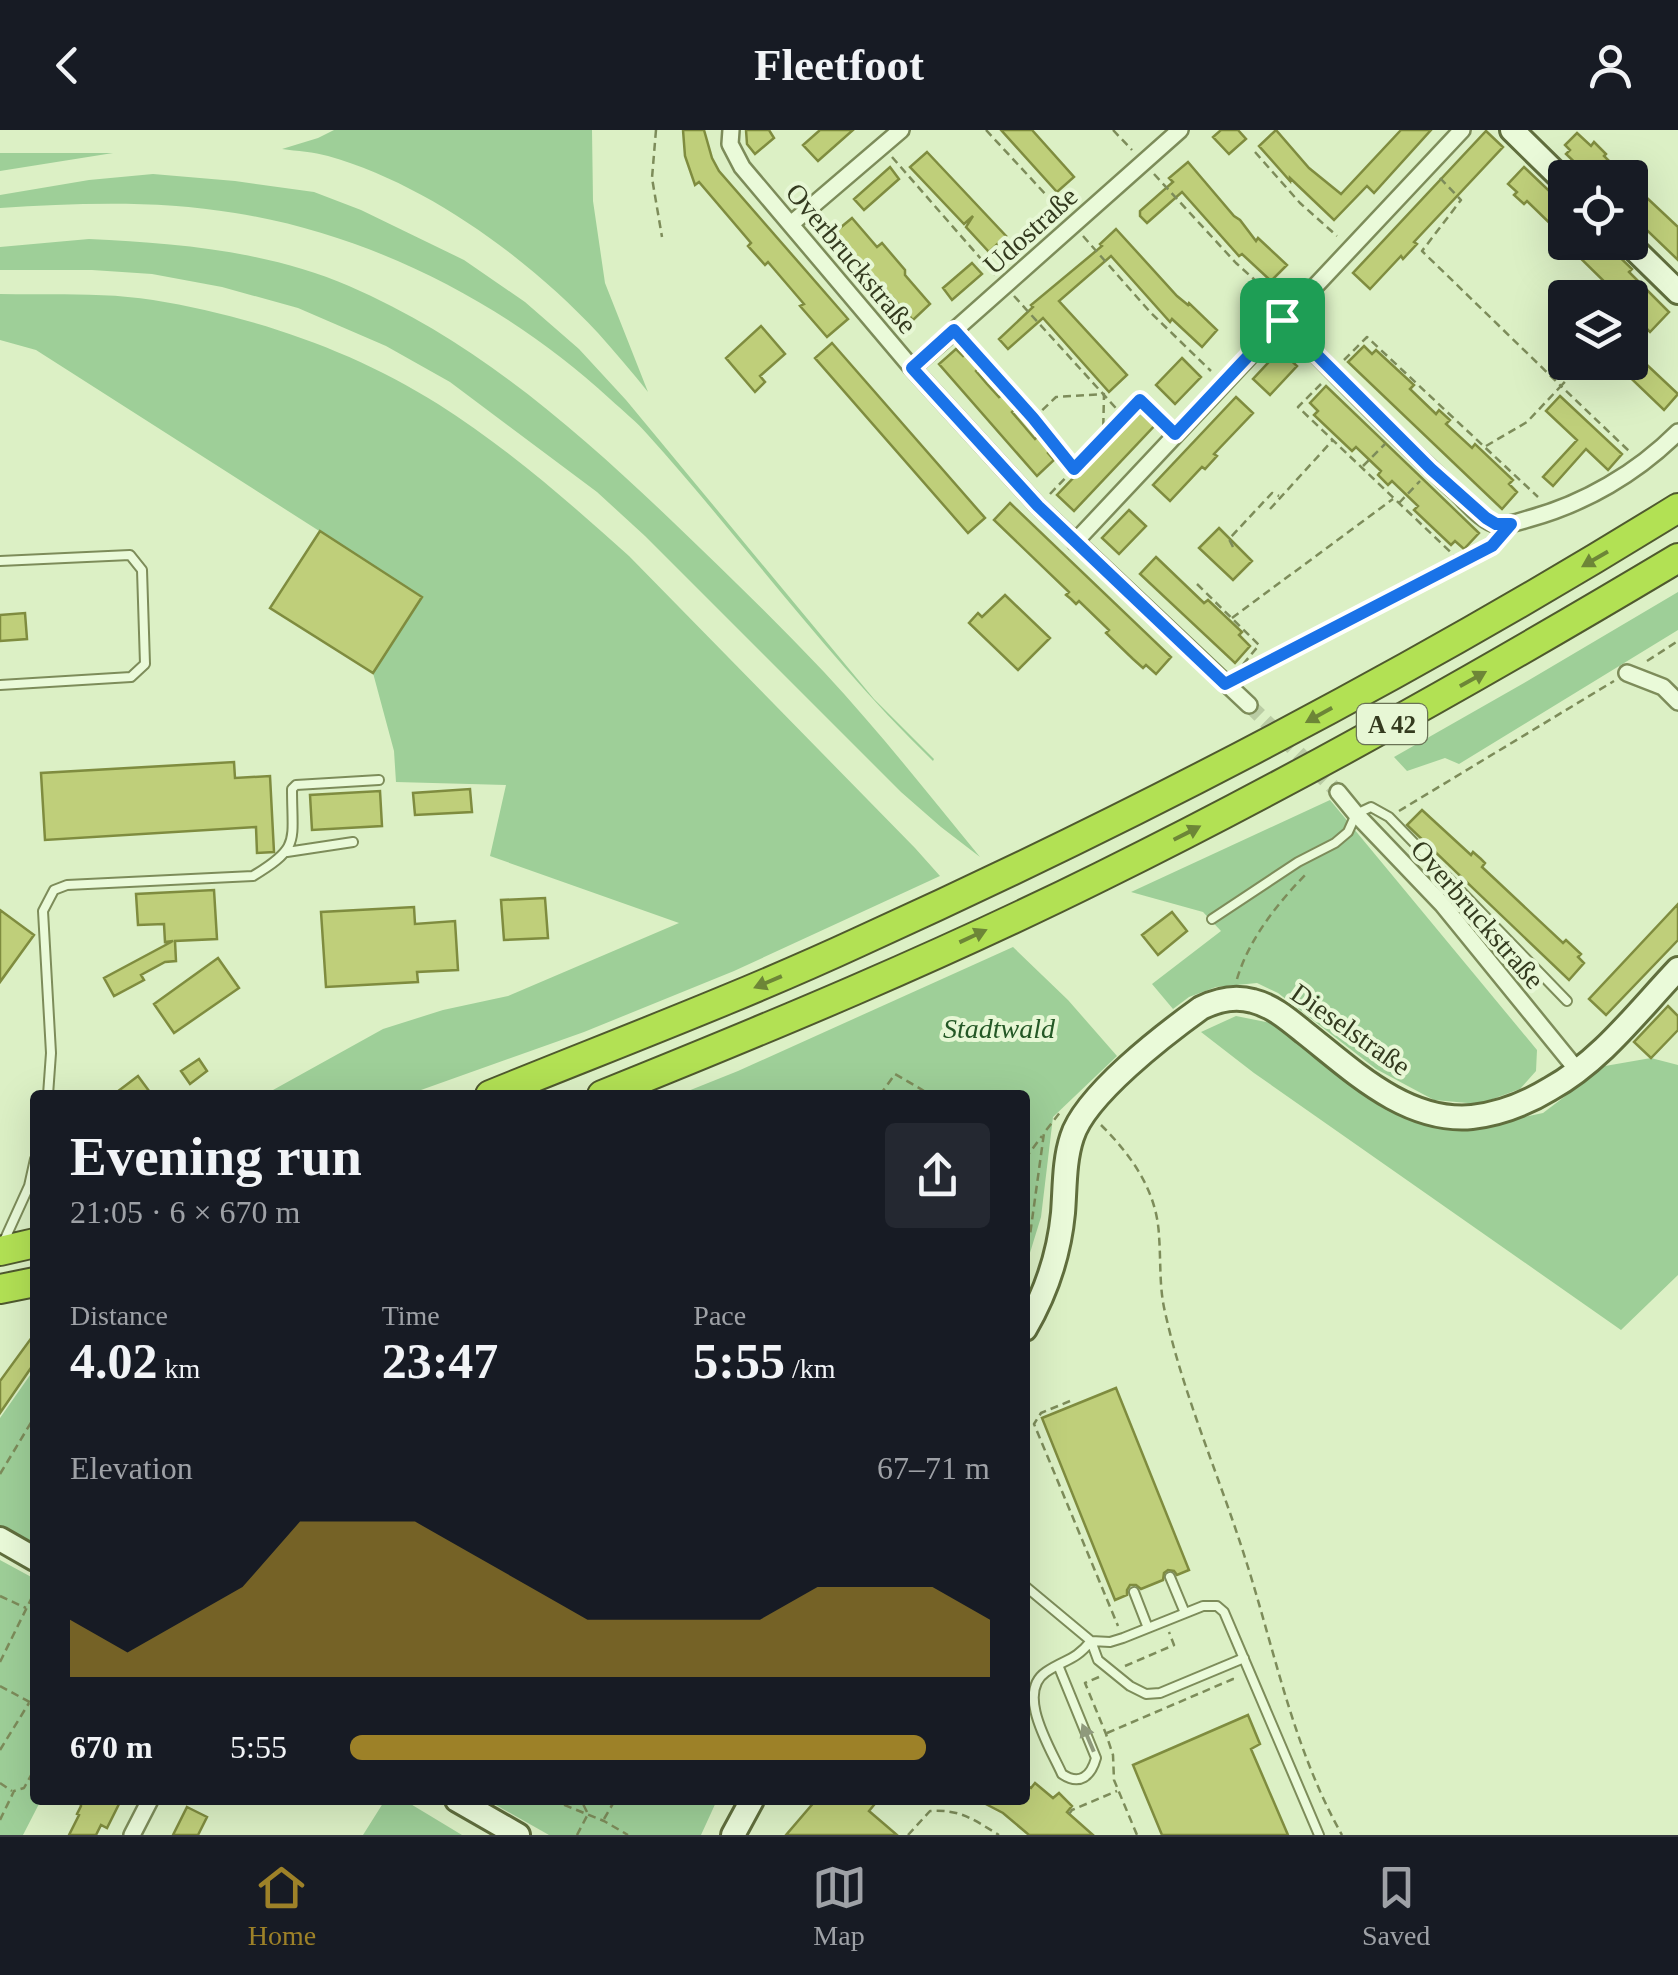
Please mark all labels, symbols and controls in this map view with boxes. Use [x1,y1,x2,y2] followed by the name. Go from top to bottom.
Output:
[40,38,95,93] icon: back
[1583,38,1638,93] icon: person
[754,40,924,90] text: Fleetfoot
[1548,160,1648,380] map controls
[1548,160,1648,260] button: locate
[780,177,923,340] street label: Overbruckstraße
[977,180,1083,280] street label: Udostraße
[1240,278,1325,363] pin
[1548,280,1648,380] button: layers
[1255,293,1310,348] icon: arrive
[1581,549,1609,567] one-way arrow
[1459,671,1487,689] one-way arrow
[1357,704,1427,744] road number: A 42
[1305,707,1334,724] one-way arrow
[1172,825,1201,842] one-way arrow
[1405,834,1551,995] street label: Overbruckstraße
[959,928,988,945] one-way arrow
[753,974,783,990] one-way arrow
[1285,977,1416,1082] street label: Dieselstraße
[943,1013,1056,1044] park label: Stadtwald
[885,1123,990,1228] button: share
[70,1126,362,1187] text: Evening run
[70,1194,300,1230] text: 21:05 · 6 × 670 m
[70,1300,168,1331] text: Distance
[382,1300,440,1331] text: Time
[693,1300,746,1331] text: Pace
[70,1333,158,1389] text: 4.02
[382,1333,498,1389] text: 23:47
[693,1333,785,1389] text: 5:55
[158,1353,200,1384] text: km
[785,1353,836,1384] text: /km
[70,1450,193,1486] text: Elevation
[877,1450,990,1486] text: 67–71 m
[1080,1723,1096,1753] one-way arrow
[70,1729,153,1765] text: 670 m
[230,1729,287,1765] text: 5:55
[248,1860,316,1952] tab: Home
[812,1860,867,1952] tab: Map
[1362,1860,1430,1952] tab: Saved

